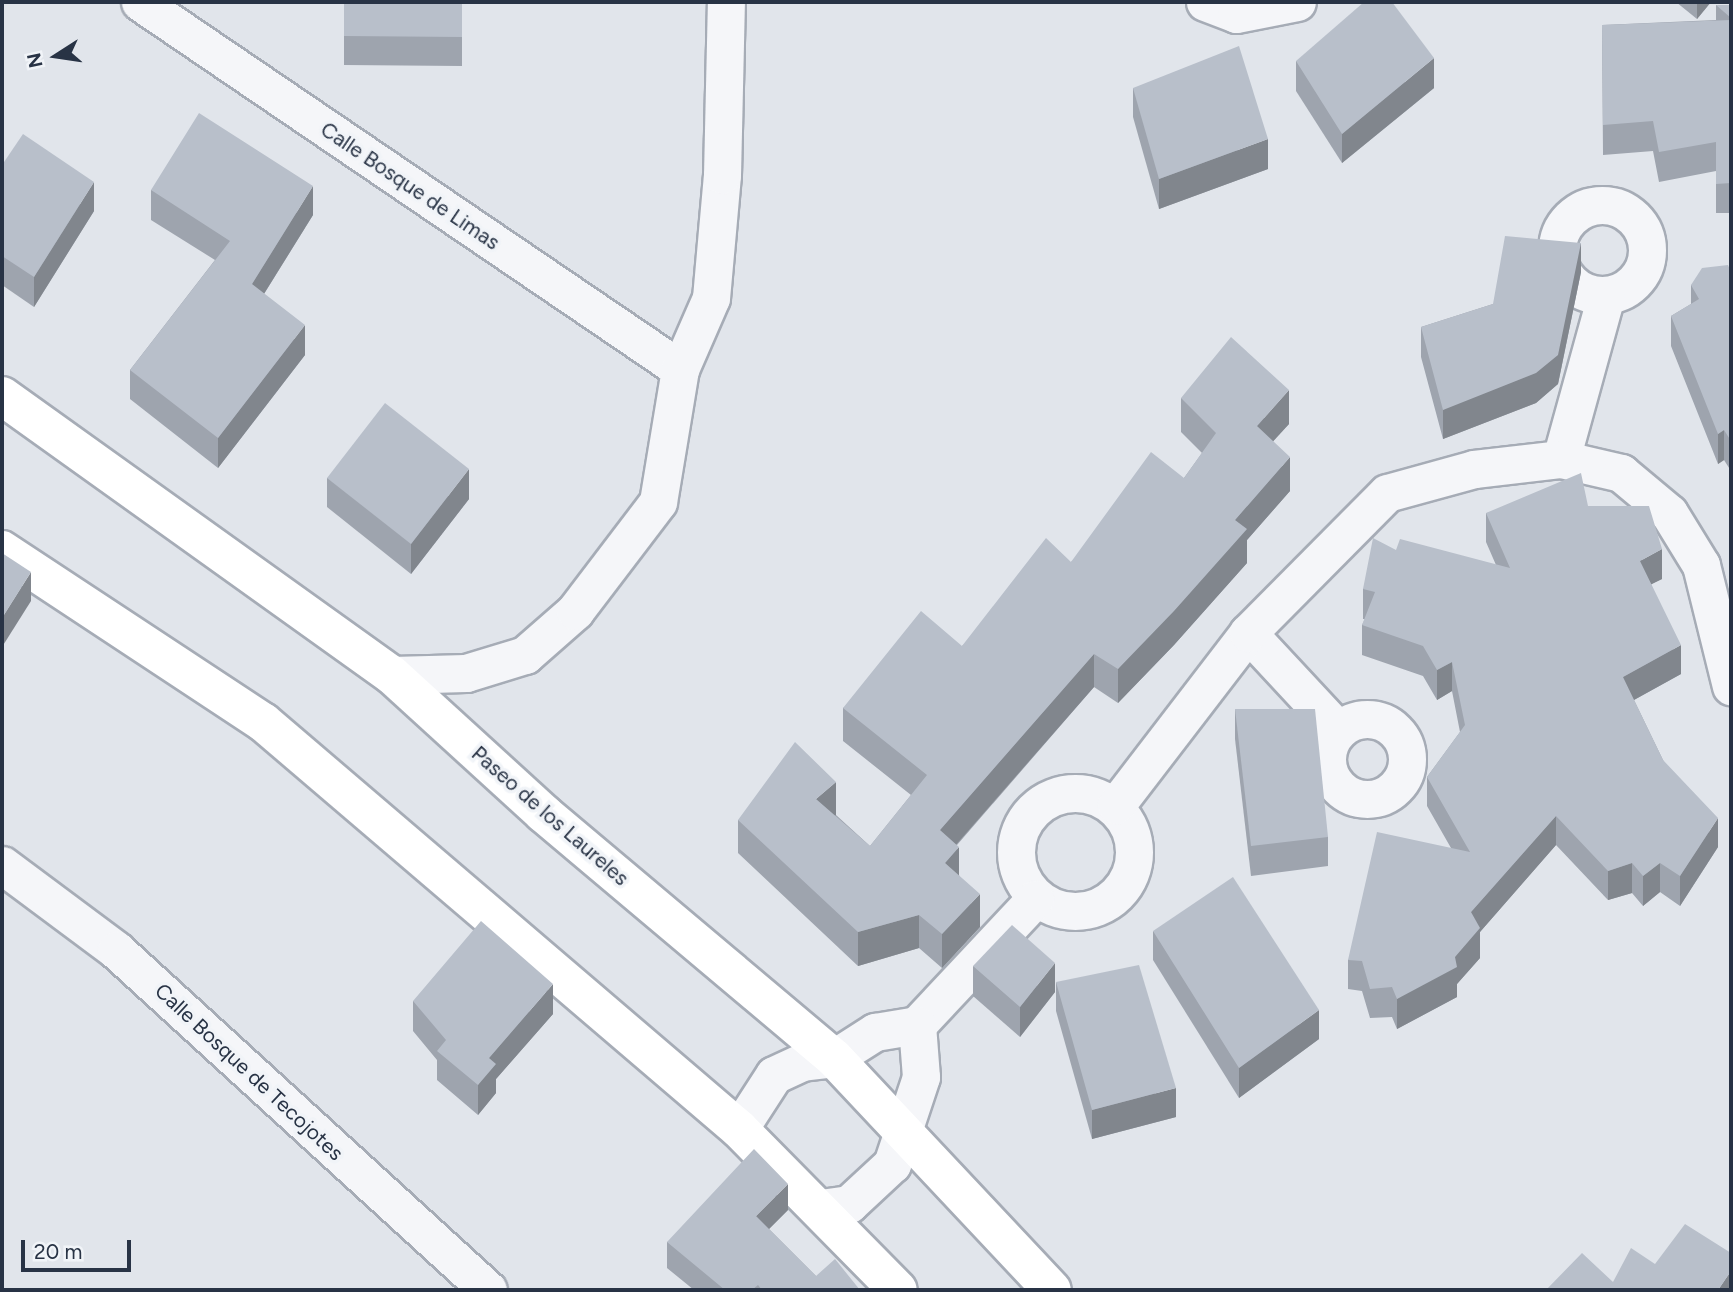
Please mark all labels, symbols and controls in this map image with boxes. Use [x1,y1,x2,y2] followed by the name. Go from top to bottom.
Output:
[21,21,91,91] north arrow
[22,51,48,70] text: N
[316,117,504,255] street label: Calle Bosque de Limas
[466,741,634,891] street label: Paseo de los Laureles
[150,978,348,1166] street label: Calle Bosque de Tecojotes
[24,1226,135,1270] scale bar
[34,1239,82,1264] text: 20 m

